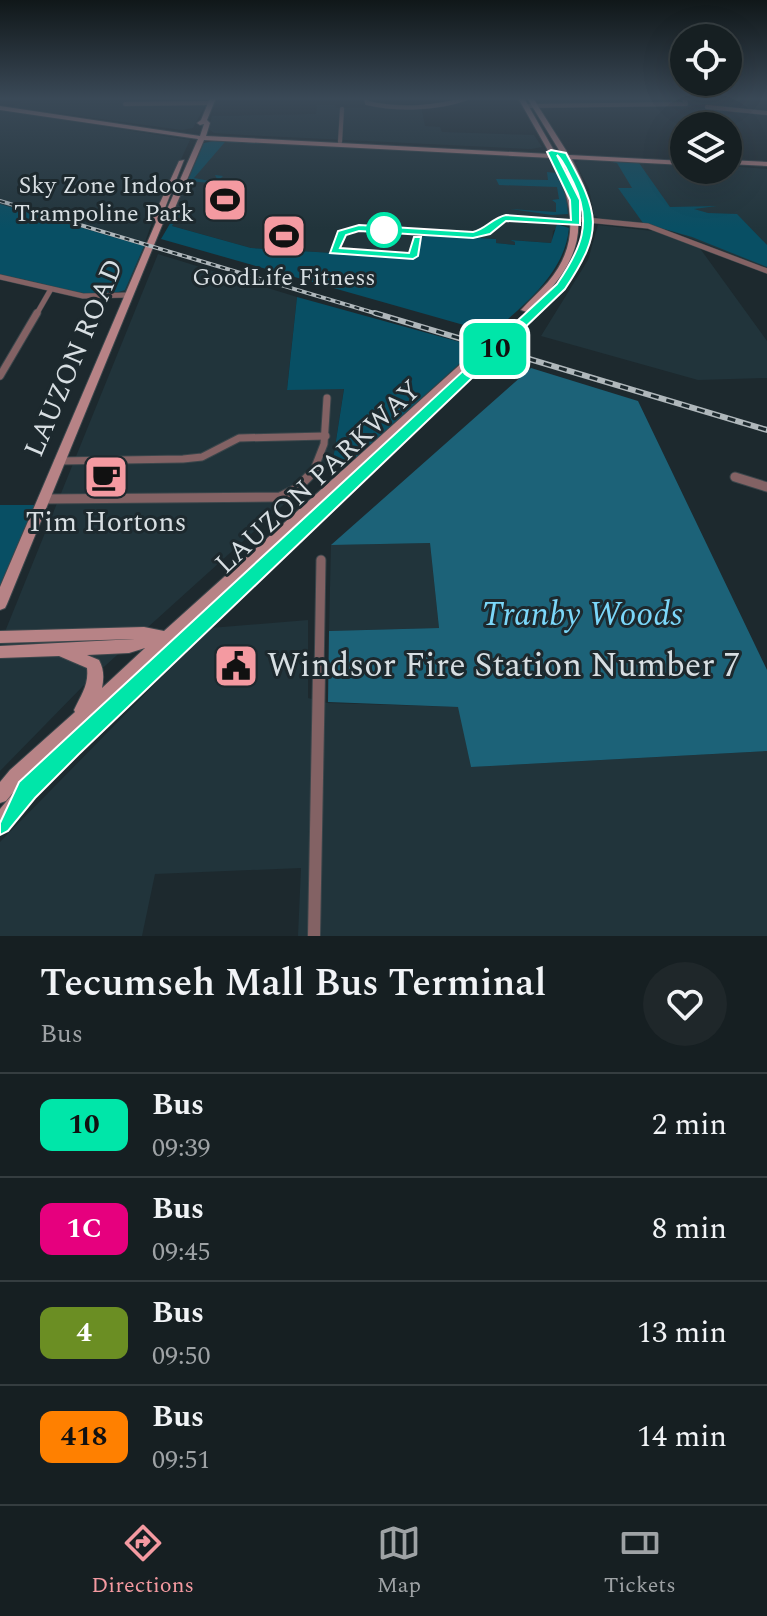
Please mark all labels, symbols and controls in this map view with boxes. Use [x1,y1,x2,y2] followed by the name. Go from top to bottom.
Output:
[670,24,742,184] map controls
[670,24,742,96] button: locate
[670,112,742,184] button: layers
[14,168,194,232] place label: Sky Zone Indoor Trampoline Park
[201,176,249,224] sports icon: Sky Zone Indoor Trampoline Park
[260,212,308,260] sports icon: GoodLife Fitness
[367,213,401,247] unlabelled marker
[13,252,135,464] street label: LAUZON ROAD
[192,260,376,296] place label: GoodLife Fitness
[459,323,531,375] line badge: 10
[479,327,511,370] text: 10
[205,370,431,584] street label: LAUZON PARKWAY
[82,453,130,501] cafe icon: Tim Hortons
[25,501,187,544] place label: Tim Hortons
[481,589,683,641] park label: Tranby Woods
[267,640,740,692] place label: Windsor Fire Station Number 7
[212,642,260,690] public building icon: Windsor Fire Station Number 7
[40,955,546,1013] text: Tecumseh Mall Bus Terminal
[643,962,727,1046] button: heart
[40,1014,83,1054] text: Bus
[152,1082,204,1128] text: Bus
[652,1102,727,1148] text: 2 min
[68,1103,100,1146] text: 10
[152,1128,211,1168] text: 09:39
[152,1186,204,1232] text: Bus
[652,1206,727,1252] text: 8 min
[66,1207,102,1250] text: 1C
[152,1232,211,1272] text: 09:45
[152,1290,204,1336] text: Bus
[637,1310,727,1356] text: 13 min
[76,1311,92,1354] text: 4
[152,1336,211,1376] text: 09:50
[152,1394,204,1440] text: Bus
[637,1414,727,1460] text: 14 min
[60,1415,108,1458] text: 418
[152,1440,211,1480] text: 09:51
[91,1521,194,1602] tab: Directions
[377,1521,421,1602] tab: Map
[604,1521,676,1602] tab: Tickets

